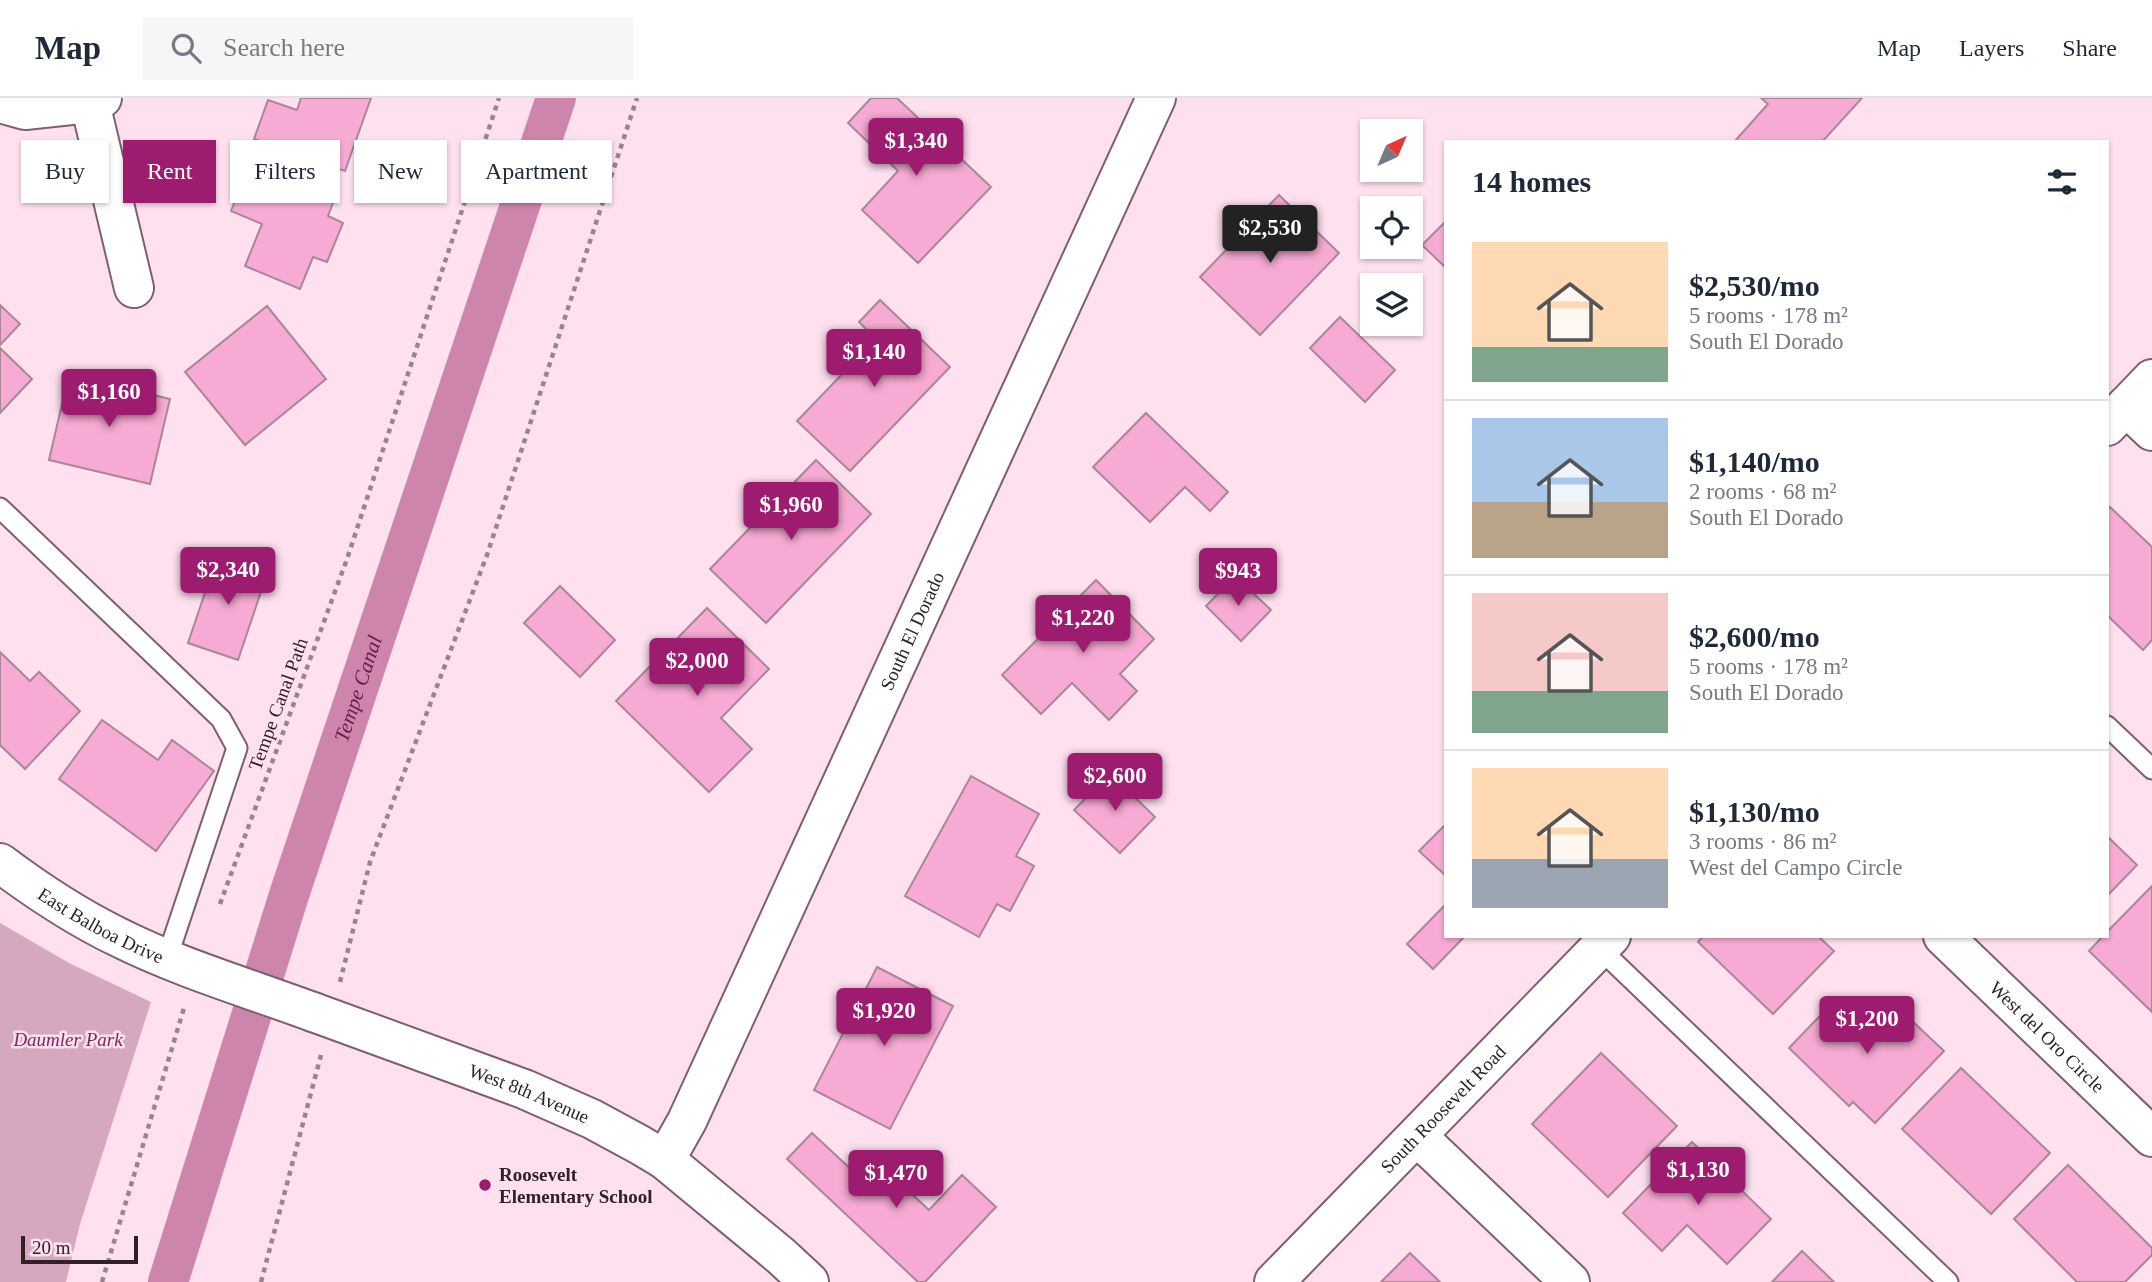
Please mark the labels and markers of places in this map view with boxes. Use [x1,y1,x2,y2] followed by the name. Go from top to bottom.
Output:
[859,118,973,178] pin: $1,340
[1213,206,1327,265] pin: $2,530
[817,330,931,389] pin: $1,140
[52,370,166,429] pin: $1,160
[734,482,848,542] pin: $1,960
[171,547,285,607] pin: $2,340
[1197,548,1279,608] pin: $943
[1026,596,1140,655] pin: $1,220
[640,638,754,698] pin: $2,000
[1058,754,1172,813] pin: $2,600
[827,988,941,1048] pin: $1,920
[1810,996,1924,1056] pin: $1,200
[1641,1148,1755,1207] pin: $1,130
[839,1150,953,1210] pin: $1,470
[499,1164,653,1207] place label: Roosevelt Elementary School
[477,1177,493,1193] marker: Roosevelt Elementary School

